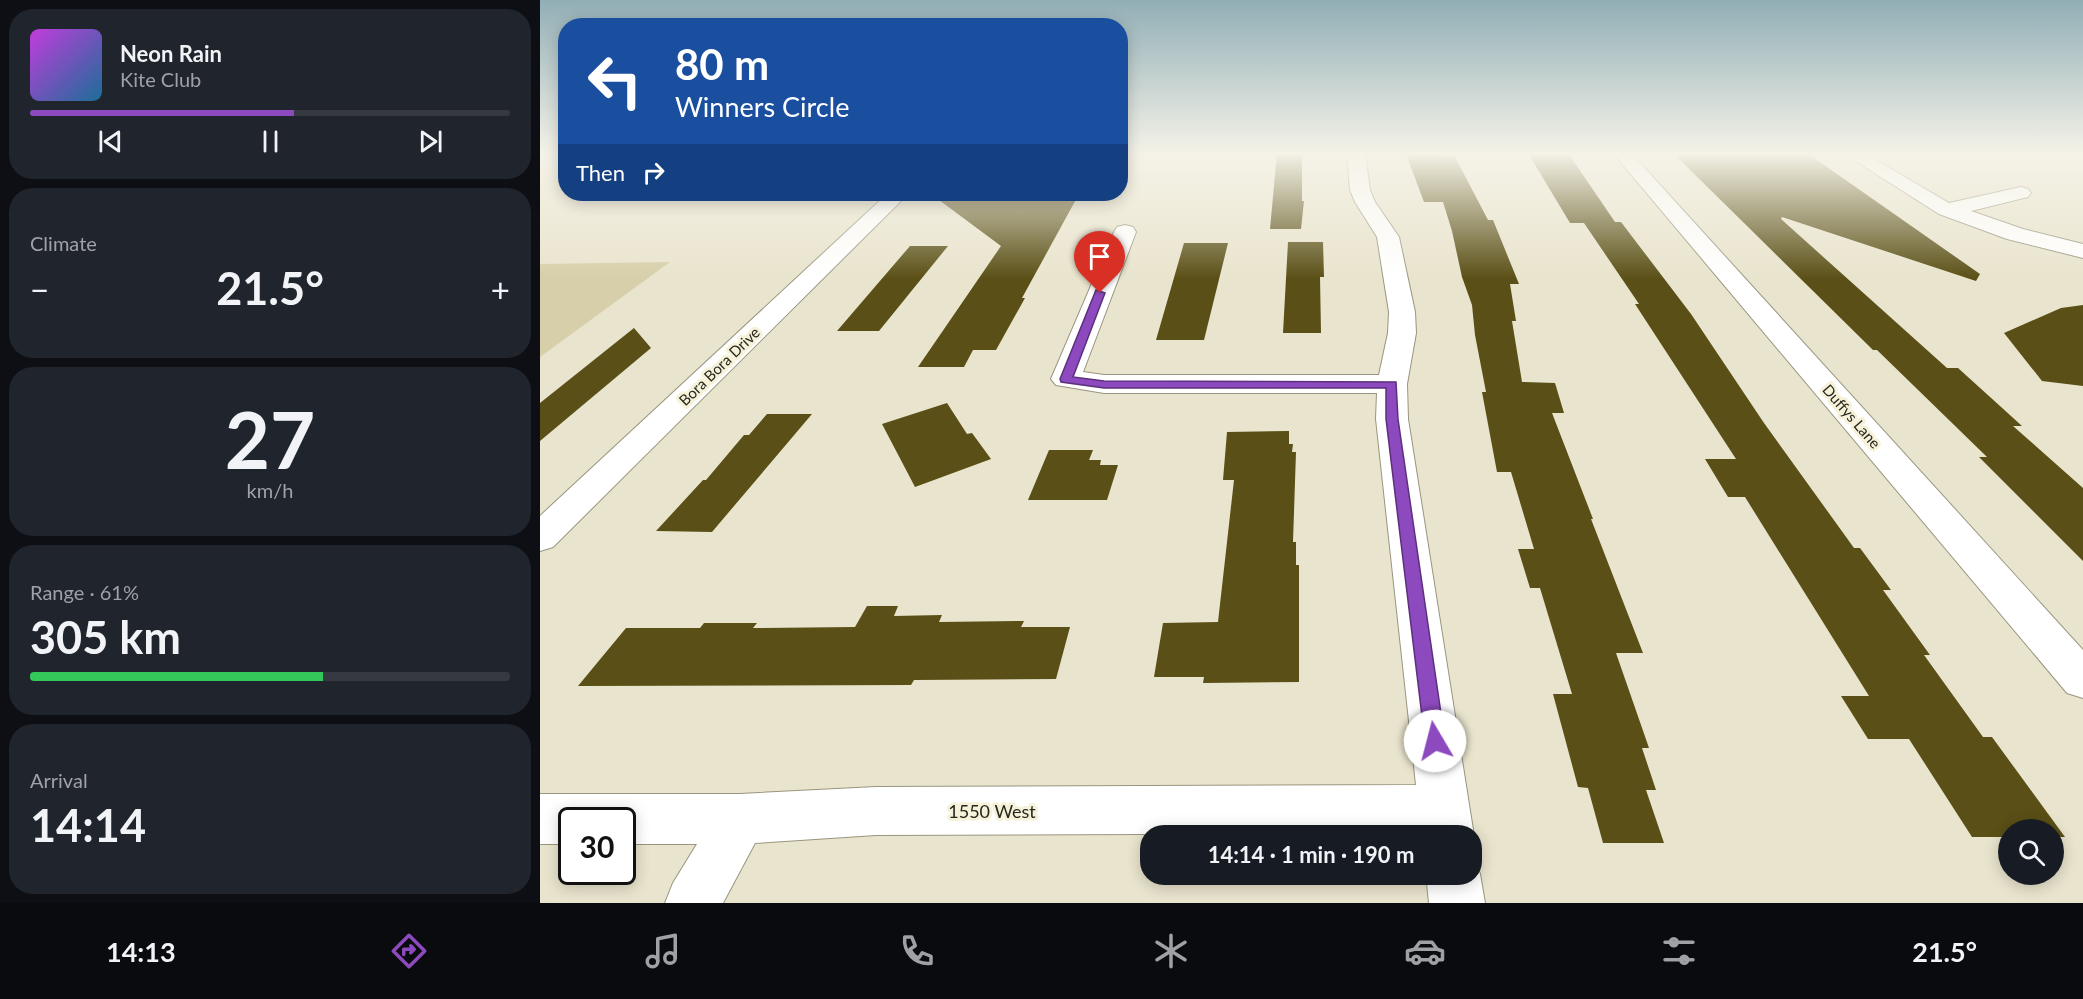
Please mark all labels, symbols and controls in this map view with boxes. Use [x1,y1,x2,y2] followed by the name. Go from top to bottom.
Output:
[675,39,769,89] text: 80 m
[120,40,222,67] text: Neon Rain
[576,42,654,120] icon: left
[120,67,201,91] text: Kite Club
[675,90,849,123] text: Winners Circle
[94,125,127,158] icon: previous
[254,125,287,158] icon: pause
[414,125,447,158] icon: next
[637,156,670,189] icon: right
[576,159,625,186] text: Then
[30,231,97,255] text: Climate
[1074,231,1125,293] pin
[1083,240,1116,273] icon: arrive
[216,261,324,315] text: 21.5°
[30,269,49,309] text: −
[491,269,510,309] text: +
[675,323,763,409] street label: Bora Bora Drive
[1819,380,1885,452] street label: Duffys Lane
[225,392,315,486] text: 27
[247,478,293,502] text: km/h
[30,580,139,604] text: Range · 61%
[30,610,181,664] text: 305 km
[1403,709,1467,773] position arrow
[30,768,88,792] text: Arrival
[30,798,146,852] text: 14:14
[948,800,1036,822] street label: 1550 West
[558,807,636,885] speed limit sign: 30
[1998,819,2064,885] map controls
[1998,819,2064,885] button: search
[1208,841,1414,868] text: 14:14 · 1 min · 190 m
[388,930,430,972] icon: directions
[642,930,684,972] icon: music
[896,930,938,972] icon: phone
[1150,930,1192,972] icon: climate
[1404,930,1446,972] icon: car
[1658,930,1700,972] icon: filters
[106,935,176,968] text: 14:13
[1912,935,1977,968] text: 21.5°

